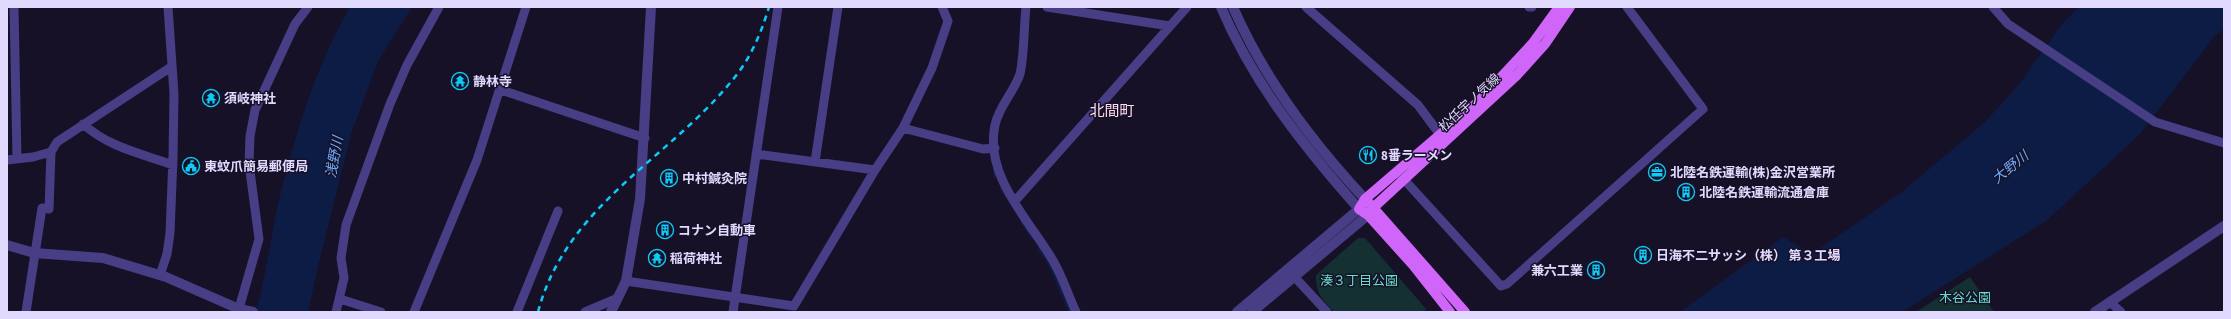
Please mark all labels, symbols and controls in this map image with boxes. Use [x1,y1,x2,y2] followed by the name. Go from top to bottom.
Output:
[1435,70,1504,136] street label: 松任宇ノ気線
[450,71,470,91] temple icon: 静林寺
[473,73,512,91] place label: 静林寺
[201,88,221,108] temple icon: 須岐神社
[224,90,276,108] place label: 須岐神社
[1089,101,1135,122] district label: 北間町
[321,133,349,180] water label: 浅野川
[1358,145,1378,165] restaurant icon: 8番ラーメン
[1988,146,2035,189] water label: 大野川
[1381,147,1452,165] place label: 8番ラーメン
[181,156,201,176] public building icon: 東蚊爪簡易郵便局
[204,158,308,176] place label: 東蚊爪簡易郵便局
[1647,162,1667,182] office icon: 北陸名鉄運輸(株)金沢営業所
[1670,164,1835,182] place label: 北陸名鉄運輸(株)金沢営業所
[659,168,679,188] building icon: 中村鍼灸院
[682,170,747,188] place label: 中村鍼灸院
[1676,182,1696,202] building icon: 北陸名鉄運輸流通倉庫
[1699,184,1829,202] place label: 北陸名鉄運輸流通倉庫
[655,220,675,240] building icon: コナン自動車
[678,222,756,240] place label: コナン自動車
[1633,245,1653,265] building icon: 日海不二サッシ（株） 第３工場
[1656,247,1841,265] place label: 日海不二サッシ（株） 第３工場
[647,248,667,268] temple icon: 稲荷神社
[670,250,722,268] place label: 稲荷神社
[1586,260,1606,280] building icon: 兼六工業
[1531,262,1583,280] place label: 兼六工業
[1320,272,1398,290] park label: 湊３丁目公園
[1939,289,1991,307] park label: 木谷公園

